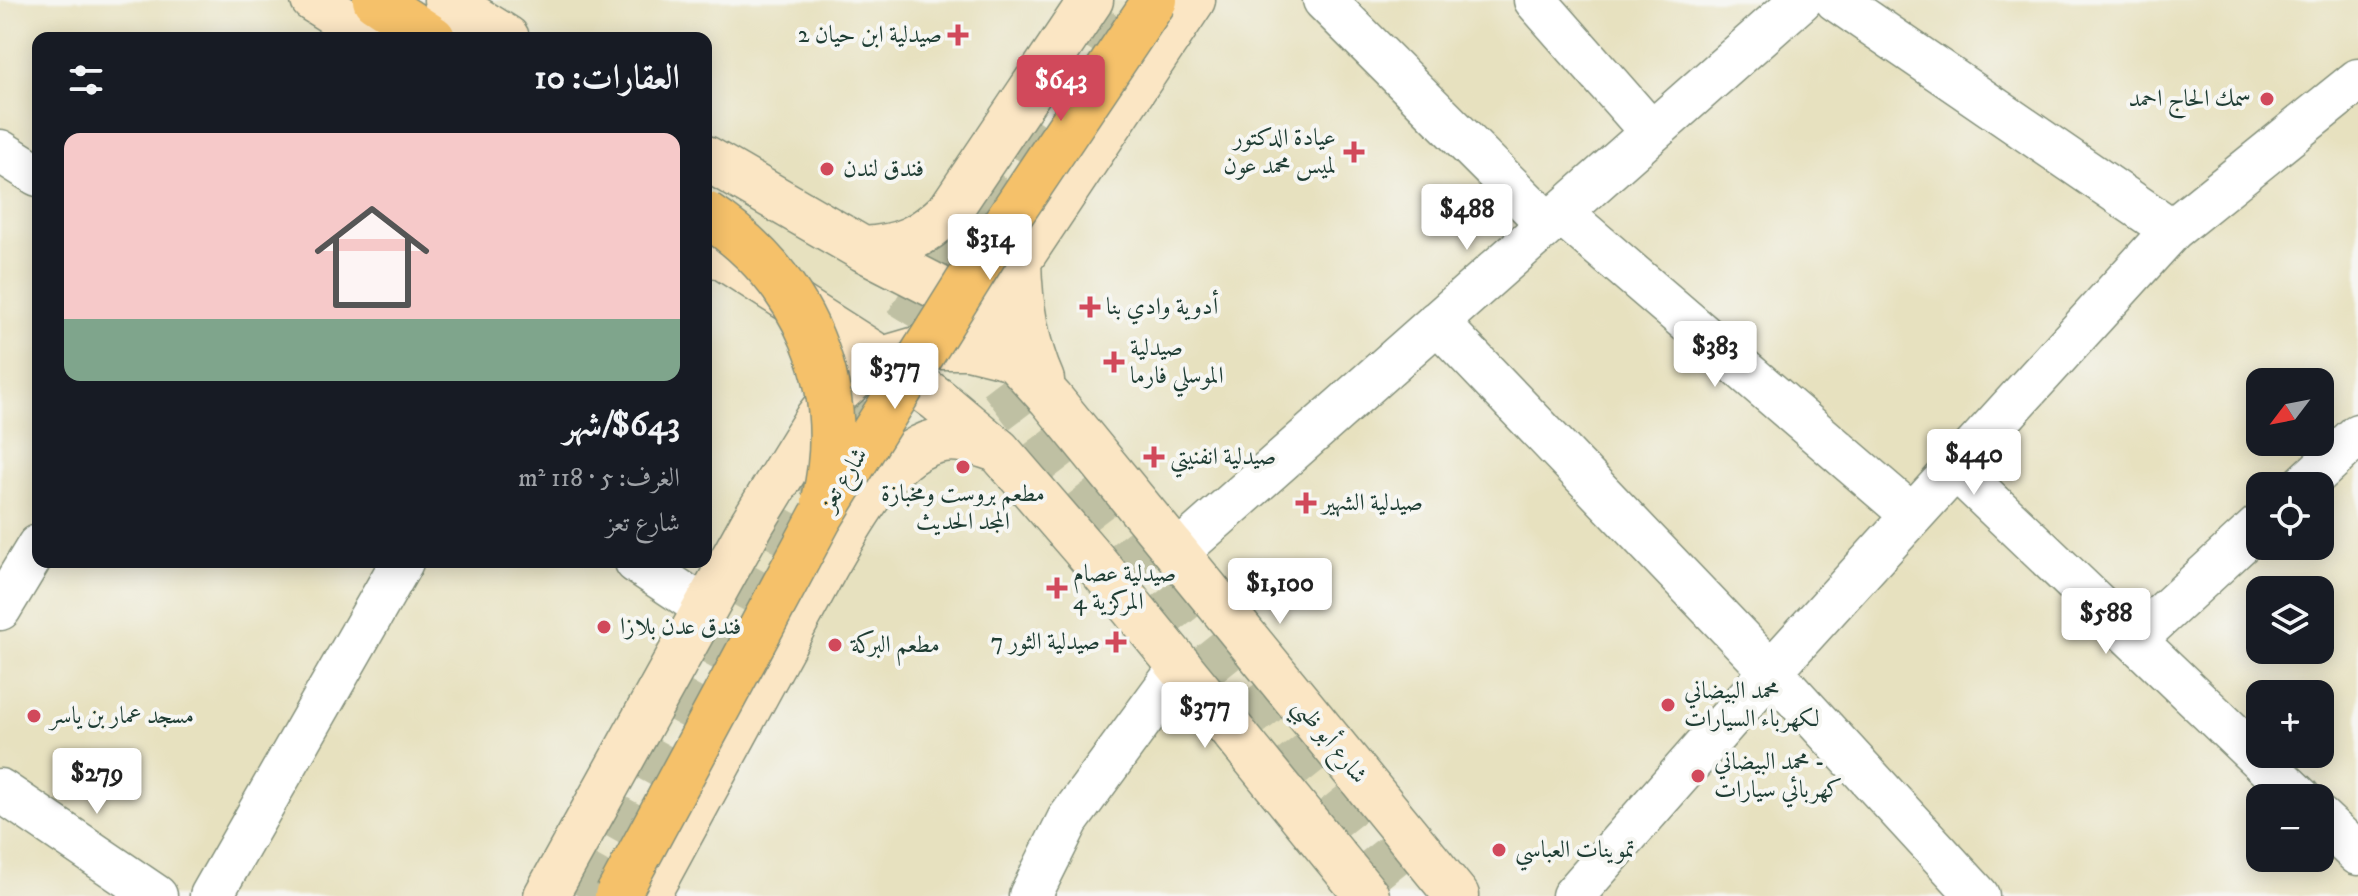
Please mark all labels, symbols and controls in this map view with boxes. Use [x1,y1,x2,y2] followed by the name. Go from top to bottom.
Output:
[798,20,942,50] place label: صيدلية ابن حيان 2
[949,26,967,44] marker: صيدلية ابن حيان 2
[1014,55,1108,123] pin: $643
[534,57,680,99] text: العقارات: 10
[64,58,108,102] icon: filters
[1035,64,1087,97] text: $643
[2128,84,2251,119] place label: سمك الحاج احمد
[2258,90,2276,108] marker: سمك الحاج احمد
[1223,123,1336,181] place label: عيادة الدكتور لميس محمد عون
[1343,141,1365,163] marker: عيادة الدكتور لميس محمد عون
[843,154,924,184] place label: فندق لندن
[818,160,836,178] marker: فندق لندن
[1420,184,1514,252] pin: $488
[300,185,444,329] icon: home
[1439,193,1495,226] text: $488
[943,214,1037,282] pin: $314
[966,223,1014,256] text: $314
[1106,289,1219,325] place label: أدوية وادي بنا
[1081,298,1099,316] marker: أدوية وادي بنا
[1668,321,1762,389] pin: $383
[1692,330,1738,363] text: $383
[1130,333,1224,398] place label: صيدلية الموسلي فارما
[848,343,942,411] pin: $377
[869,352,921,385] text: $377
[1105,353,1123,371] marker: صيدلية الموسلي فارما
[2246,368,2334,456] north arrow
[2246,368,2334,872] map controls
[563,404,680,446] text: $643/شهر
[1927,429,2021,497] pin: $440
[1945,438,2003,471] text: $440
[812,442,878,521] street label: شارع تعز
[1170,442,1276,478] place label: صيدلية انفنيتي
[1145,448,1163,466] marker: صيدلية انفنيتي
[954,458,972,476] marker: مطعم بروست ومخبازة المجد الحديث
[518,462,680,495] text: الغرف: 5 · 118 m²
[2246,472,2334,560] button: locate
[881,479,1045,537] place label: مطعم بروست ومخبازة المجد الحديث
[1319,488,1423,518] place label: صيدلية الشهير
[1297,494,1315,512] marker: صيدلية الشهير
[606,507,680,540] text: شارع تعز
[1215,558,1345,626] pin: $1,100
[1073,559,1176,617] place label: صيدلية عصام المركزية 4
[1246,567,1314,600] text: $1,100
[2246,576,2334,664] button: layers
[1048,579,1066,597] marker: صيدلية عصام المركزية 4
[2059,588,2153,656] pin: $588
[2079,597,2133,630] text: $588
[620,612,741,642] place label: فندق عدن بلازا
[595,618,613,636] marker: فندق عدن بلازا
[991,627,1100,657] place label: صيدلية الثور 7
[850,629,940,666] place label: مطعم البركة
[1107,633,1125,651] marker: صيدلية الثور 7
[826,636,844,654] marker: مطعم البركة
[1684,676,1820,734] place label: محمد البيضاني لكهرباء السيارات
[2246,680,2334,768] button: +
[1158,682,1252,750] pin: $377
[1282,690,1376,794] street label: شارع أبو ظبي
[1179,691,1231,724] text: $377
[1659,696,1677,714] marker: محمد البيضاني لكهرباء السيارات
[47,701,194,731] place label: مسجد عمار بن ياسر
[25,707,43,725] marker: مسجد عمار بن ياسر
[1714,747,1842,808] place label: محمد البيضاني - كهربائي سيارات
[50,748,144,816] pin: $279
[70,757,124,790] text: $279
[1689,767,1707,785] marker: محمد البيضاني - كهربائي سيارات
[2246,784,2334,872] button: −
[1515,835,1635,871] place label: تموينات العباسي
[1490,841,1508,859] marker: تموينات العباسي

